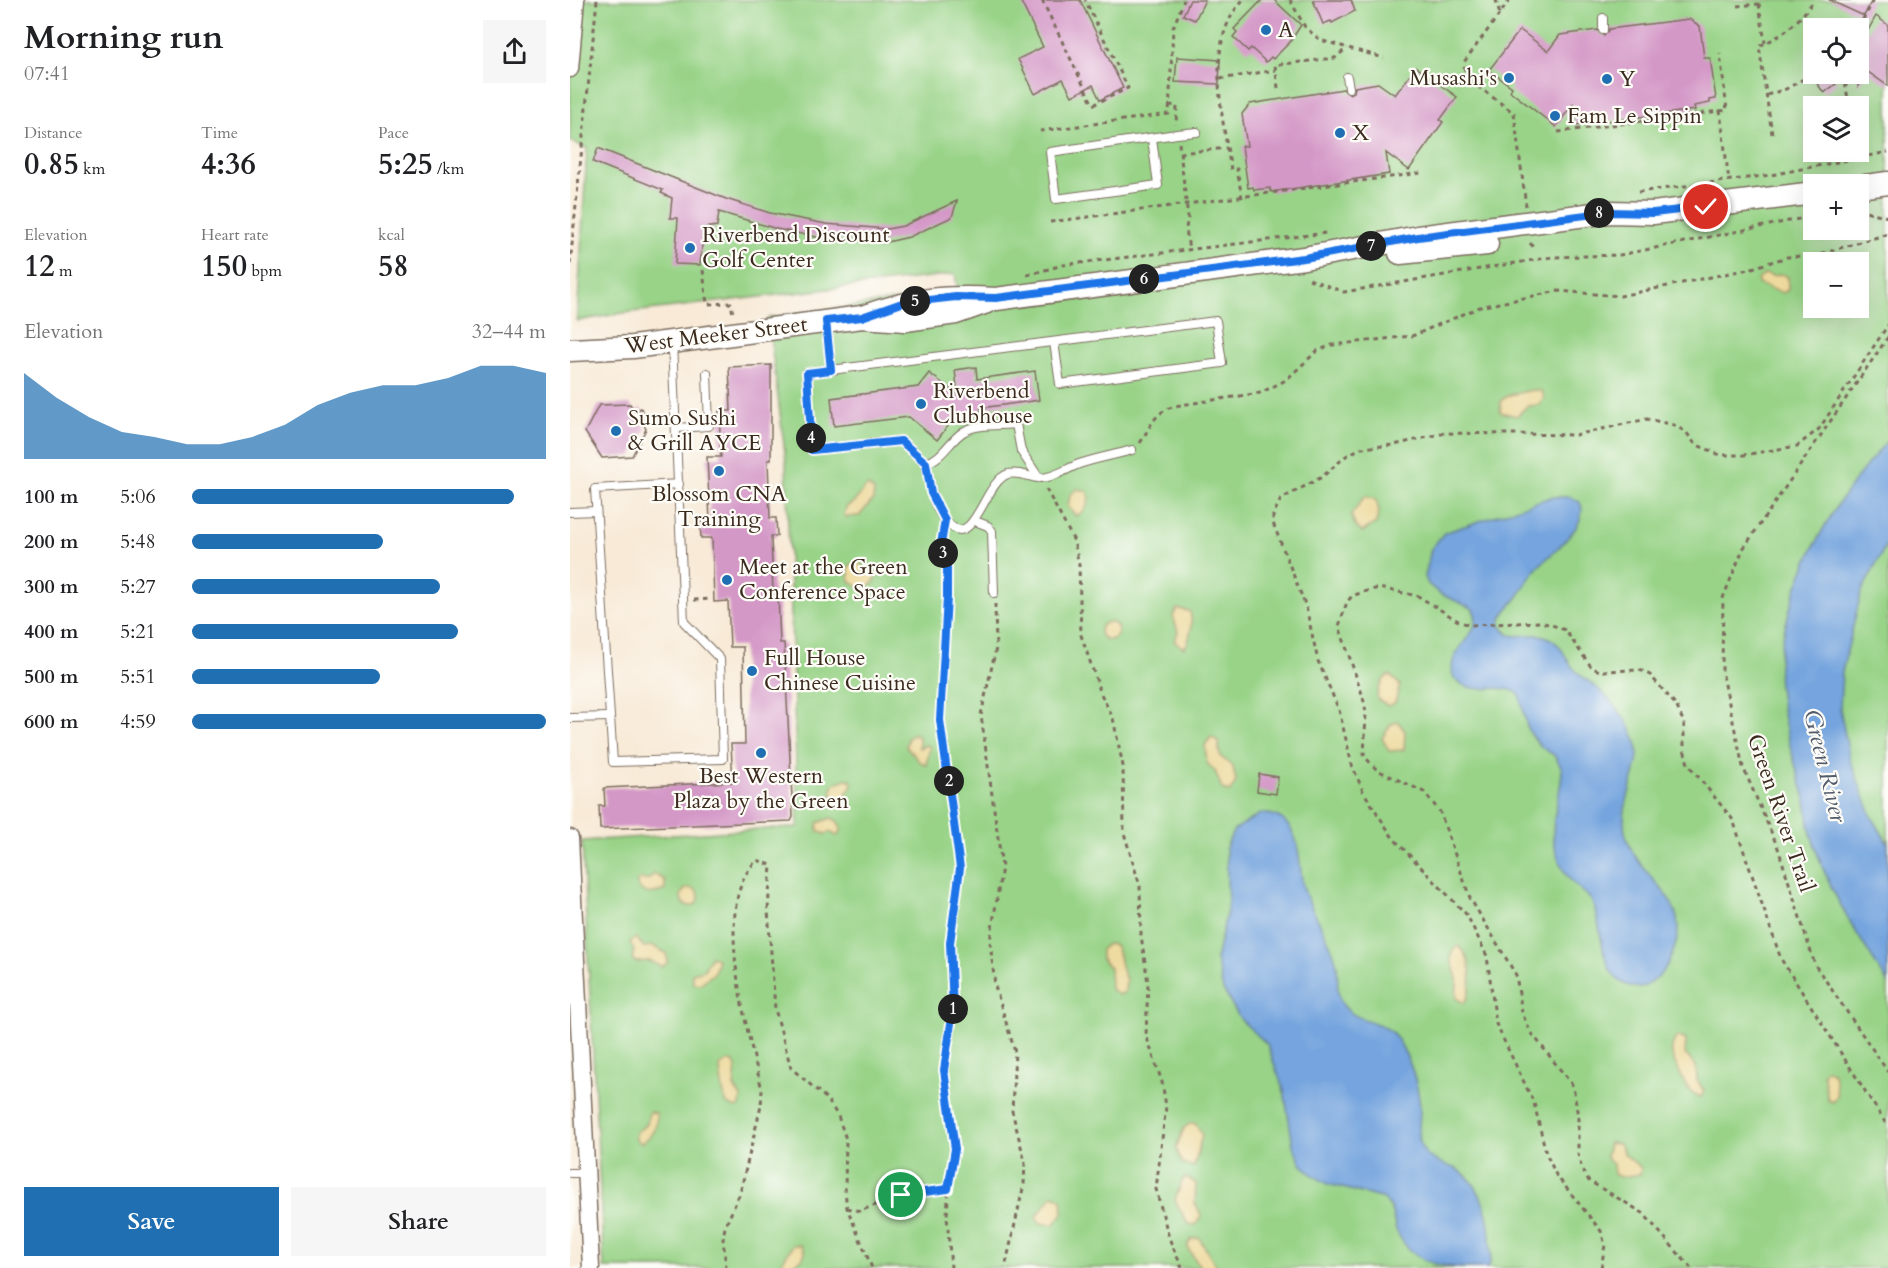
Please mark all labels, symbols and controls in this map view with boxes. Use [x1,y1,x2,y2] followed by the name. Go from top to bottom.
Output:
[24,15,224,60] text: Morning run
[1278,15,1294,45] place label: A
[1803,18,1869,318] map controls
[1803,18,1869,84] button: locate
[483,20,546,83] button: share
[1259,23,1273,37] marker: A
[24,60,70,87] text: 07:41
[1409,63,1497,93] place label: Musashi's
[1619,64,1636,94] place label: Y
[1502,71,1516,85] marker: Musashi's
[1600,72,1614,86] marker: Y
[1803,96,1869,162] button: layers
[1567,101,1703,131] place label: Fam Le Sippin
[1548,109,1562,123] marker: Fam Le Sippin
[1352,118,1370,148] place label: X
[24,122,82,144] text: Distance
[201,122,238,144] text: Time
[378,122,409,144] text: Pace
[1333,126,1347,140] marker: X
[24,144,79,185] text: 0.85
[201,144,256,185] text: 4:36
[378,144,433,185] text: 5:25
[79,158,105,180] text: km
[433,158,464,180] text: /km
[1803,174,1869,240] button: +
[1680,181,1731,232] pin
[1689,190,1722,223] icon: check
[1584,198,1614,228] pin: 8
[1595,202,1603,224] text: 8
[702,220,889,275] place label: Riverbend Discount Golf Center
[24,224,88,246] text: Elevation
[201,224,269,246] text: Heart rate
[378,224,405,246] text: kcal
[1356,231,1386,261] pin: 7
[1367,235,1375,257] text: 7
[683,241,697,255] marker: Riverbend Discount Golf Center
[24,246,55,287] text: 12
[201,246,247,287] text: 150
[378,246,409,287] text: 58
[1803,252,1869,318] button: −
[55,260,73,282] text: m
[247,260,282,282] text: bpm
[1129,264,1159,294] pin: 6
[1140,268,1148,290] text: 6
[900,286,930,316] pin: 5
[911,290,919,312] text: 5
[622,309,809,361] street label: West Meeker Street
[24,318,103,345] text: Elevation
[472,318,546,345] text: 32–44 m
[933,376,1033,431] place label: Riverbend Clubhouse
[914,397,928,411] marker: Riverbend Clubhouse
[628,403,761,458] place label: Sumo Sushi & Grill AYCE
[796,423,826,453] pin: 4
[609,424,623,438] marker: Sumo Sushi & Grill AYCE
[807,427,815,449] text: 4
[712,464,726,478] marker: Blossom CNA Training
[652,479,787,534] place label: Blossom CNA Training
[24,483,79,510] text: 100 m
[120,483,156,510] text: 5:06
[24,528,79,555] text: 200 m
[120,528,156,555] text: 5:48
[928,538,958,568] pin: 3
[939,542,947,564] text: 3
[739,552,908,607] place label: Meet at the Green Conference Space
[24,573,79,600] text: 300 m
[120,573,156,600] text: 5:27
[720,573,734,587] marker: Meet at the Green Conference Space
[24,618,79,645] text: 400 m
[120,618,156,645] text: 5:21
[764,643,916,698] place label: Full House Chinese Cuisine
[24,663,79,690] text: 500 m
[120,663,156,690] text: 5:51
[745,664,759,678] marker: Full House Chinese Cuisine
[1795,706,1855,827] water label: Green River
[24,708,79,735] text: 600 m
[120,708,156,735] text: 4:59
[1740,730,1822,897] street label: Green River Trail
[754,746,768,760] marker: Best Western Plaza by the Green
[673,761,849,816] place label: Best Western Plaza by the Green
[934,766,964,796] pin: 2
[945,770,953,792] text: 2
[938,994,968,1024] pin: 1
[949,998,957,1020] text: 1
[875,1169,926,1220] pin
[884,1178,917,1211] icon: arrive
[24,1187,279,1256] button: Save
[291,1187,546,1256] button: Share

